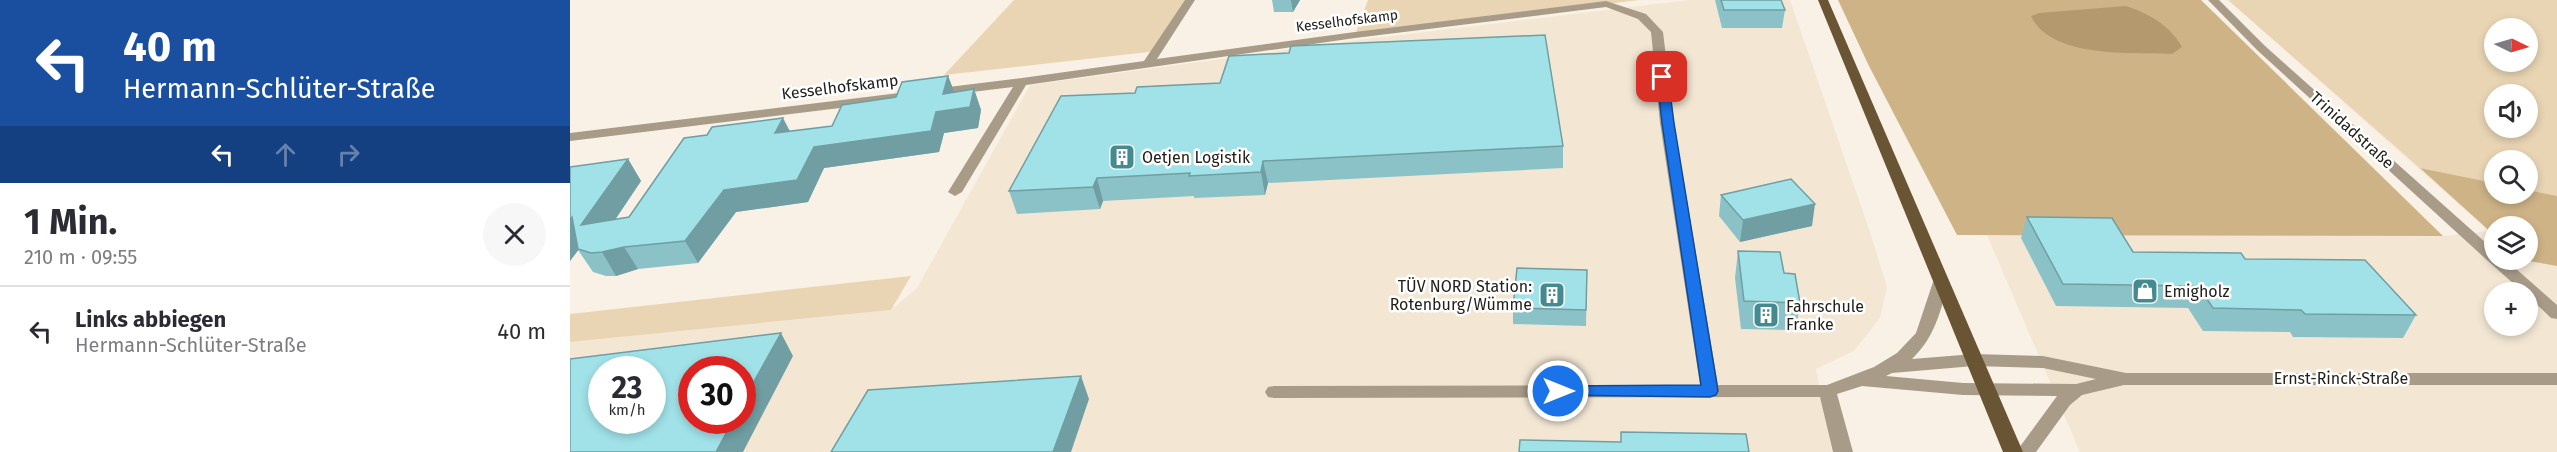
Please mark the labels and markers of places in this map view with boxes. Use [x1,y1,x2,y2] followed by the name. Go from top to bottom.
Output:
[1636,51,1687,102] pin
[1107,142,1137,172] building icon: Oetjen Logistik
[1142,148,1251,167] place label: Oetjen Logistik
[2130,276,2160,306] shop icon: Emigholz
[1390,277,1532,314] place label: TÜV NORD Station: Rotenburg/Wümme
[1537,280,1567,310] building icon: TÜV NORD Station: Rotenburg/Wümme
[2164,282,2230,301] place label: Emigholz
[1786,297,1864,334] place label: Fahrschule Franke
[1751,300,1781,330] building icon: Fahrschule Franke

